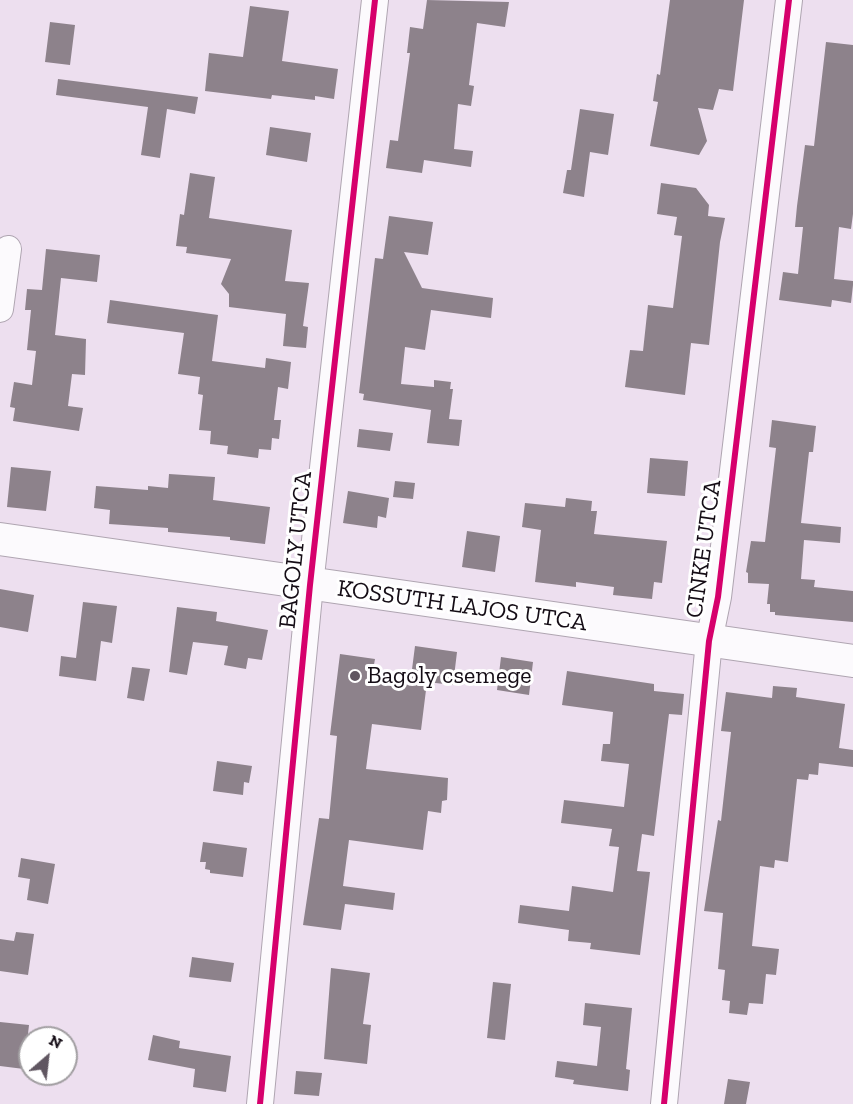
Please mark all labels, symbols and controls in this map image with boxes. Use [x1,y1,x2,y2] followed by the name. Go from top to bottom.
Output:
[273,470,319,630] street label: BAGOLY UTCA
[680,478,728,620] street label: CINKE UTCA
[335,574,589,638] street label: KOSSUTH LAJOS UTCA
[367,662,532,690] place label: Bagoly csemege
[348,669,362,683] marker: Bagoly csemege
[18,1026,78,1086] north arrow
[46,1030,66,1053] text: N

